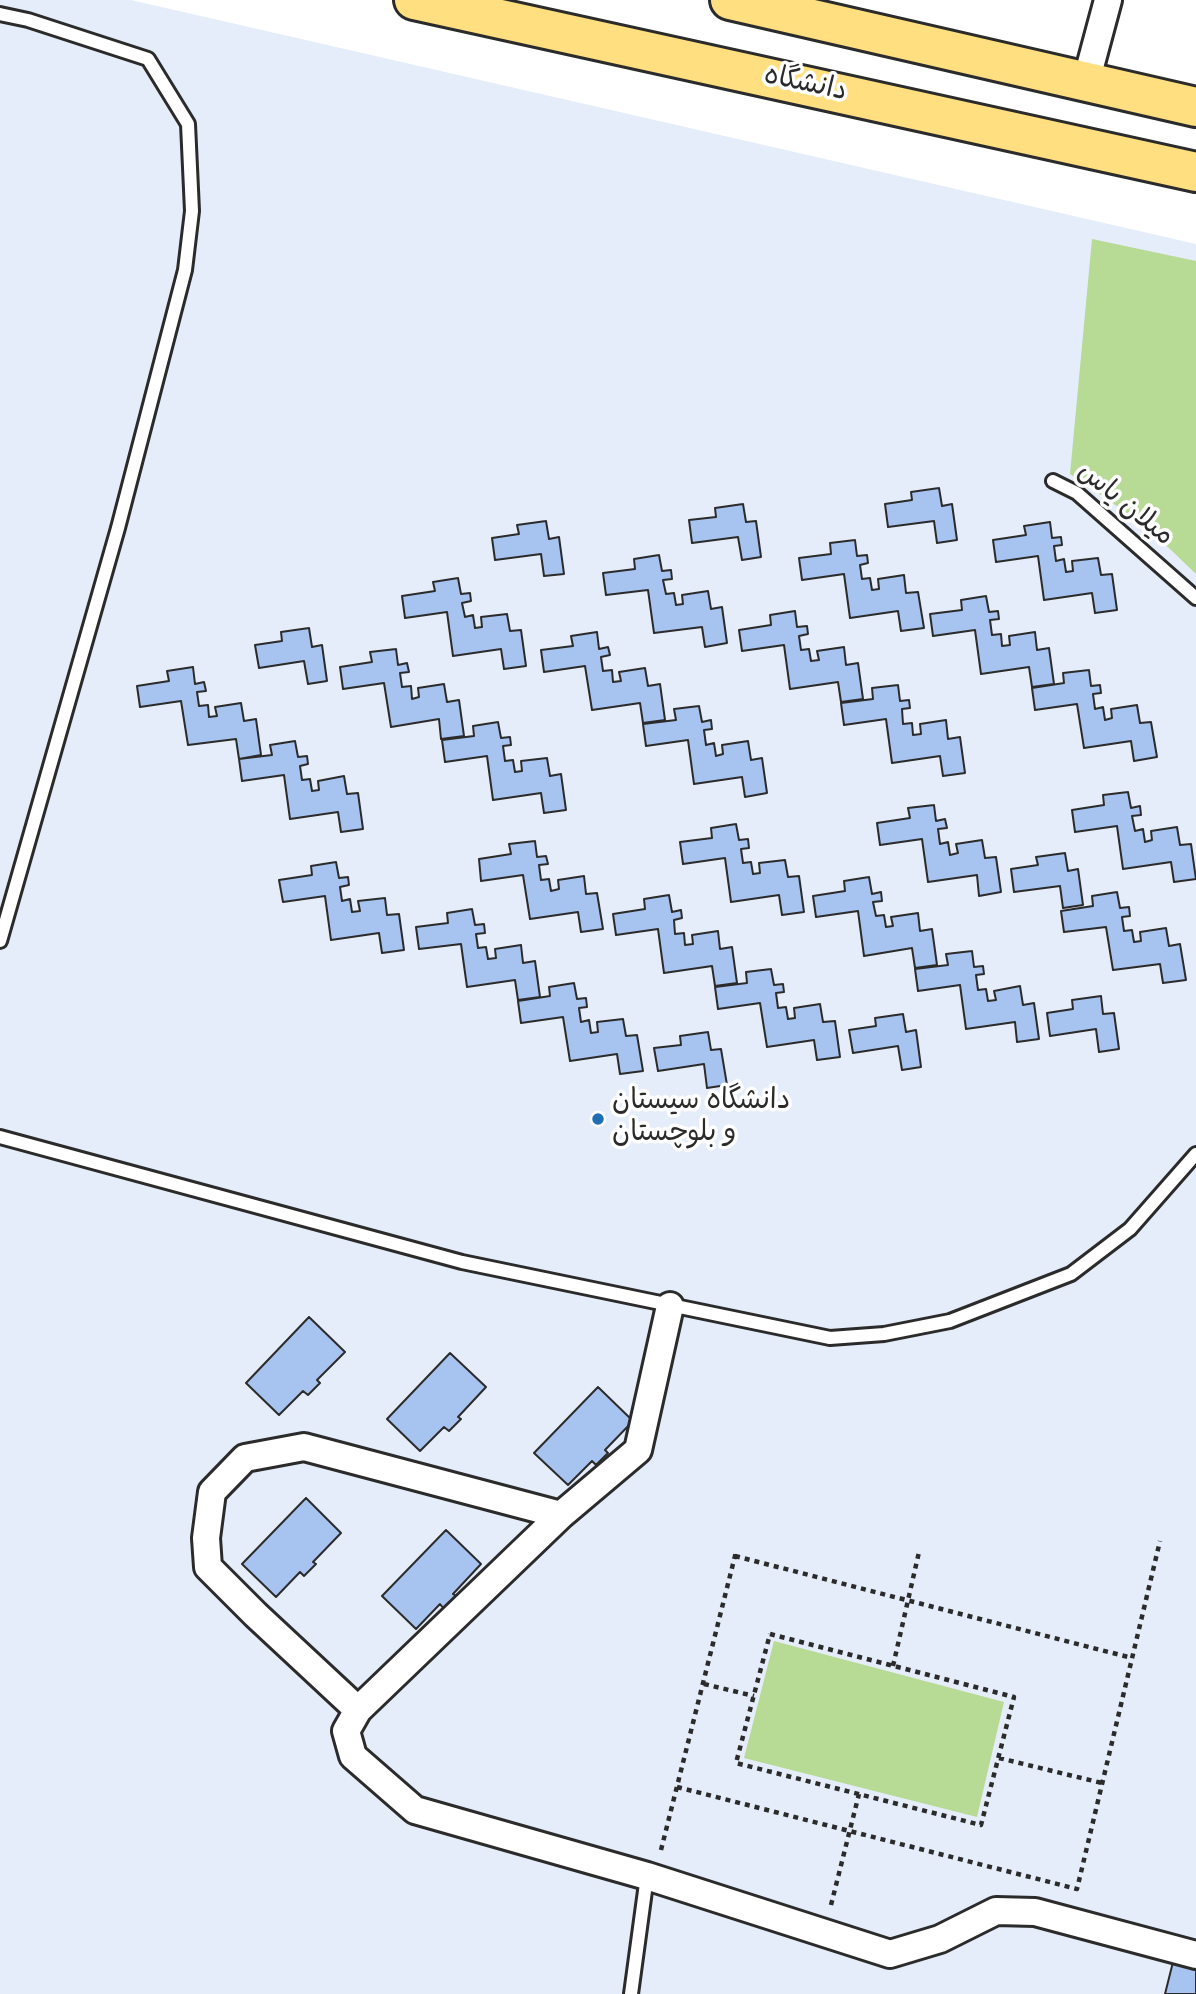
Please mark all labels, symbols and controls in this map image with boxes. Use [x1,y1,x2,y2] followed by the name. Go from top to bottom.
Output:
[761,61,849,111] street label: دانشگاه
[1069,457,1179,555] street label: میلان یاس
[612,1086,790,1152] place label: دانشگاه سیستان و بلوچستان
[590,1111,606,1127] marker: دانشگاه سیستان و بلوچستان

